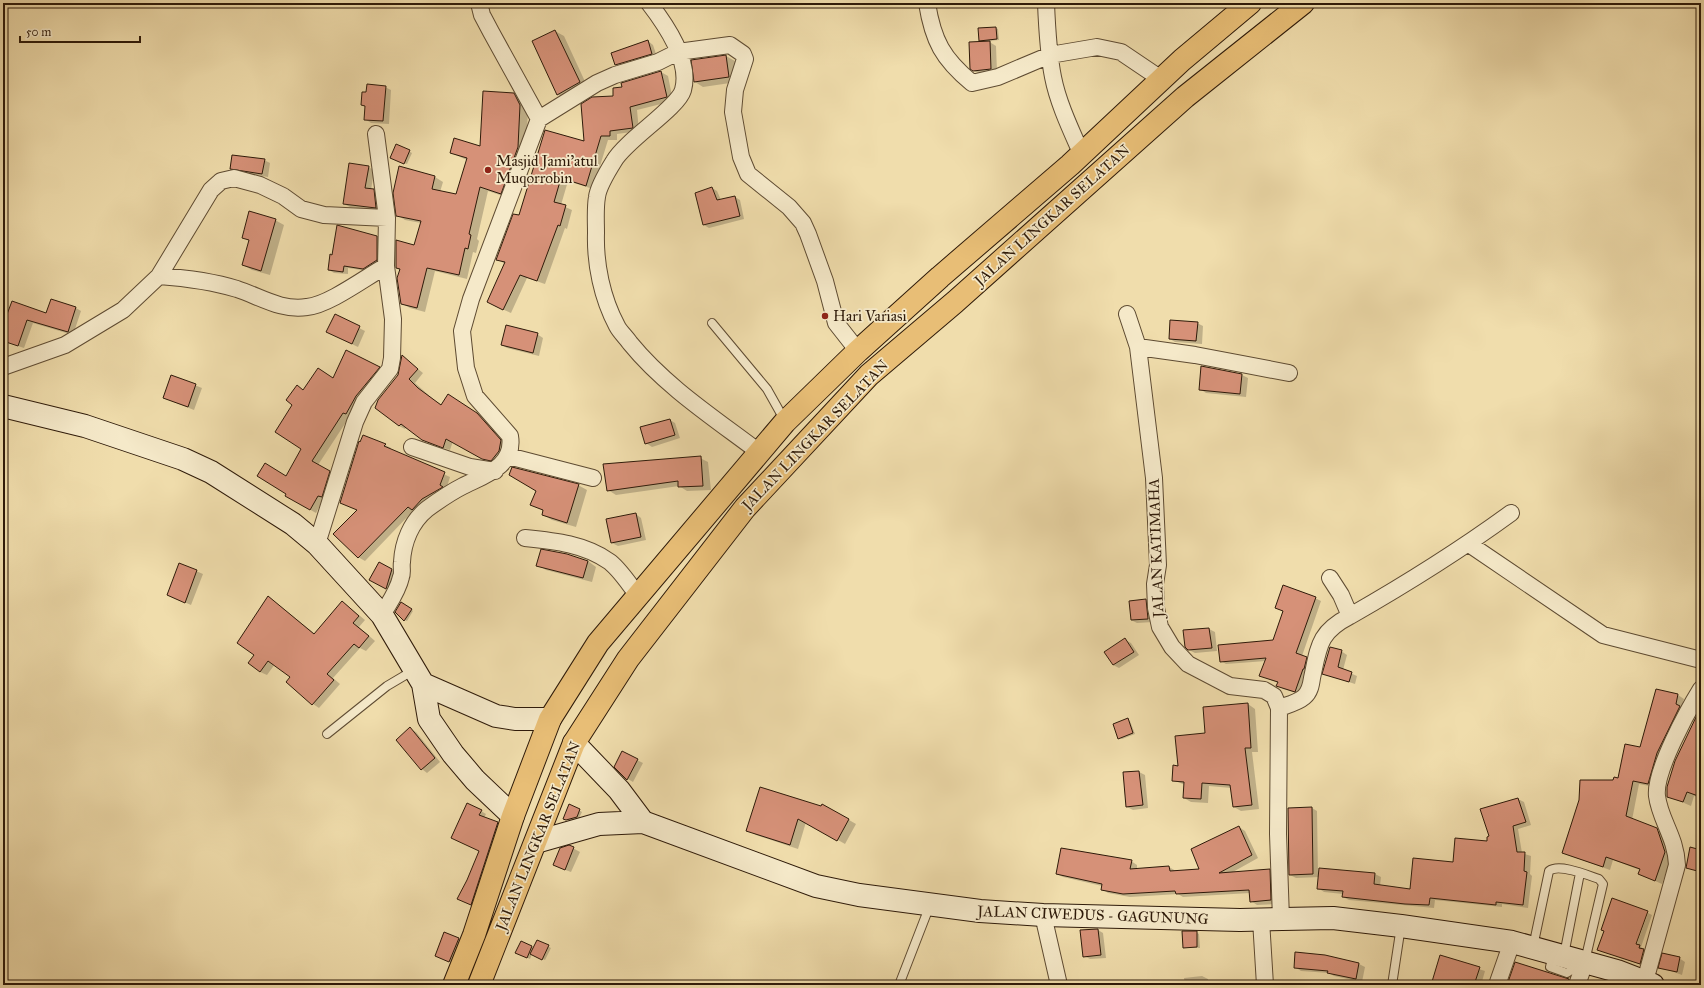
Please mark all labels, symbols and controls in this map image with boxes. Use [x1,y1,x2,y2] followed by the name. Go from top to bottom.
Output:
[20,18,140,44] scale bar
[26,25,51,39] text: 50 m
[969,140,1134,292] street label: JALAN LINGKAR SELATAN
[496,152,599,188] place label: Masjid Jami'atul Muqorrobin
[483,165,493,175] marker: Masjid Jami'atul Muqorrobin
[833,307,907,325] place label: Hari Variasi
[820,311,830,321] marker: Hari Variasi
[737,356,893,516] street label: JALAN LINGKAR SELATAN
[1145,478,1168,620] street label: JALAN KATIMAHA
[491,738,585,936] street label: JALAN LINGKAR SELATAN
[975,902,1209,929] street label: JALAN CIWEDUS - GAGUNUNG

